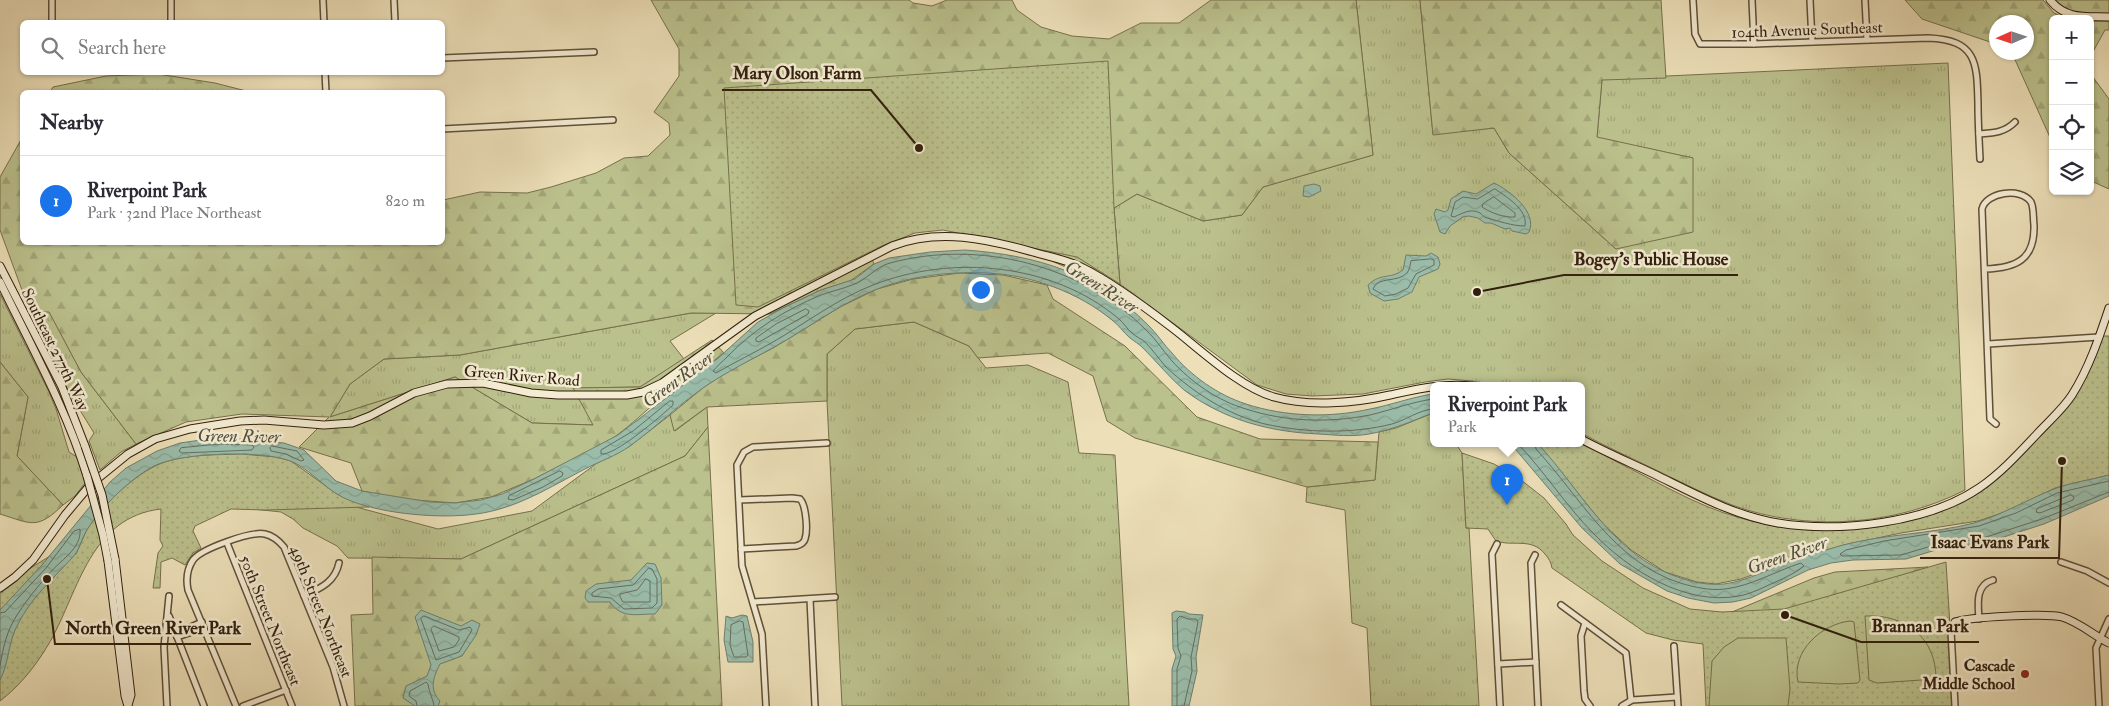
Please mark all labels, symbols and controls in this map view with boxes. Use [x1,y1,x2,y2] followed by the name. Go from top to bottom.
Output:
[1989,15,2034,60] north arrow
[2049,15,2094,195] map controls
[2049,15,2094,60] button: +
[1731,17,1883,43] street label: 104th Avenue Southeast
[20,20,445,75] search box
[38,34,66,62] icon: search
[78,36,166,60] text: Search here
[722,57,871,90] callout: Mary Olson Farm
[2049,60,2094,105] button: −
[731,62,863,85] text: Mary Olson Farm
[2049,105,2094,150] button: locate
[40,109,103,136] text: Nearby
[2049,150,2094,195] button: layers
[87,179,207,203] text: Riverpoint Park
[53,191,59,211] text: 1
[385,191,425,211] text: 820 m
[87,203,261,223] text: Park · 32nd Place Northeast
[1564,242,1738,275] callout: Bogey's Public House
[1574,248,1729,271] text: Bogey's Public House
[1060,256,1144,320] water label: Green River
[968,277,994,303] your location
[17,285,94,415] street label: Southeast 277th Way
[638,345,720,413] water label: Green River
[463,361,581,391] street label: Green River Road
[1430,382,1585,447] popup
[1448,393,1567,417] text: Riverpoint Park
[1448,417,1477,437] text: Park
[197,424,282,449] water label: Green River
[1491,464,1523,505] pin: 1
[1920,525,2059,558] callout: Isaac Evans Park
[1744,531,1831,580] water label: Green River
[1931,531,2050,554] text: Isaac Evans Park
[285,542,357,680] street label: 49th Street Northeast
[235,552,305,689] street label: 50th Street Northeast
[1861,609,1979,642] callout: Brannan Park
[55,611,251,644] callout: North Green River Park
[1871,615,1969,638] text: Brannan Park
[64,617,241,640] text: North Green River Park
[1921,656,2016,694] place label: Cascade Middle School
[2019,668,2031,680] marker: Cascade Middle School

